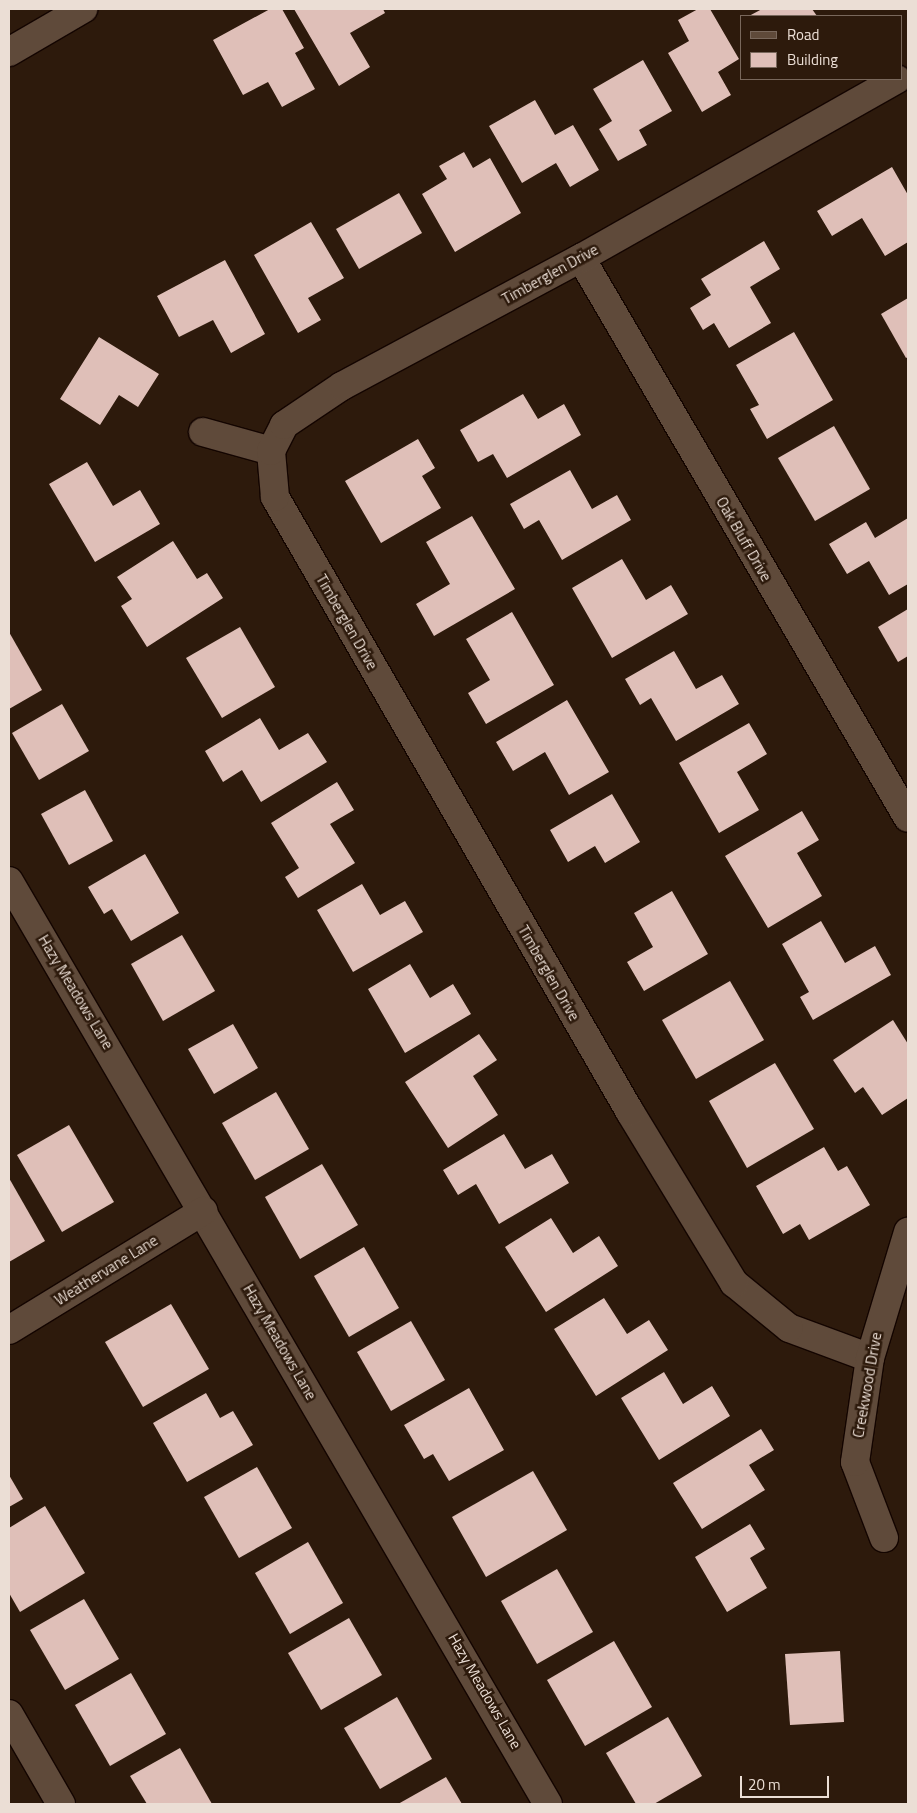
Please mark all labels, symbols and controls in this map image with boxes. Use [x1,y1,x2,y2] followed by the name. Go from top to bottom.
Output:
[740,15,902,80] legend
[787,23,819,46] text: Road
[787,48,838,71] text: Building
[499,240,601,308] street label: Timberglen Drive
[713,494,775,584] street label: Oak Bluff Drive
[312,571,382,673] street label: Timberglen Drive
[514,922,584,1024] street label: Timberglen Drive
[35,931,117,1053] street label: Hazy Meadows Lane
[51,1231,161,1309] street label: Weathervane Lane
[240,1281,320,1403] street label: Hazy Meadows Lane
[849,1331,885,1439] street label: Creekwood Drive
[445,1630,525,1752] street label: Hazy Meadows Lane
[742,1766,831,1798] scale bar
[748,1773,781,1796] text: 20 m

